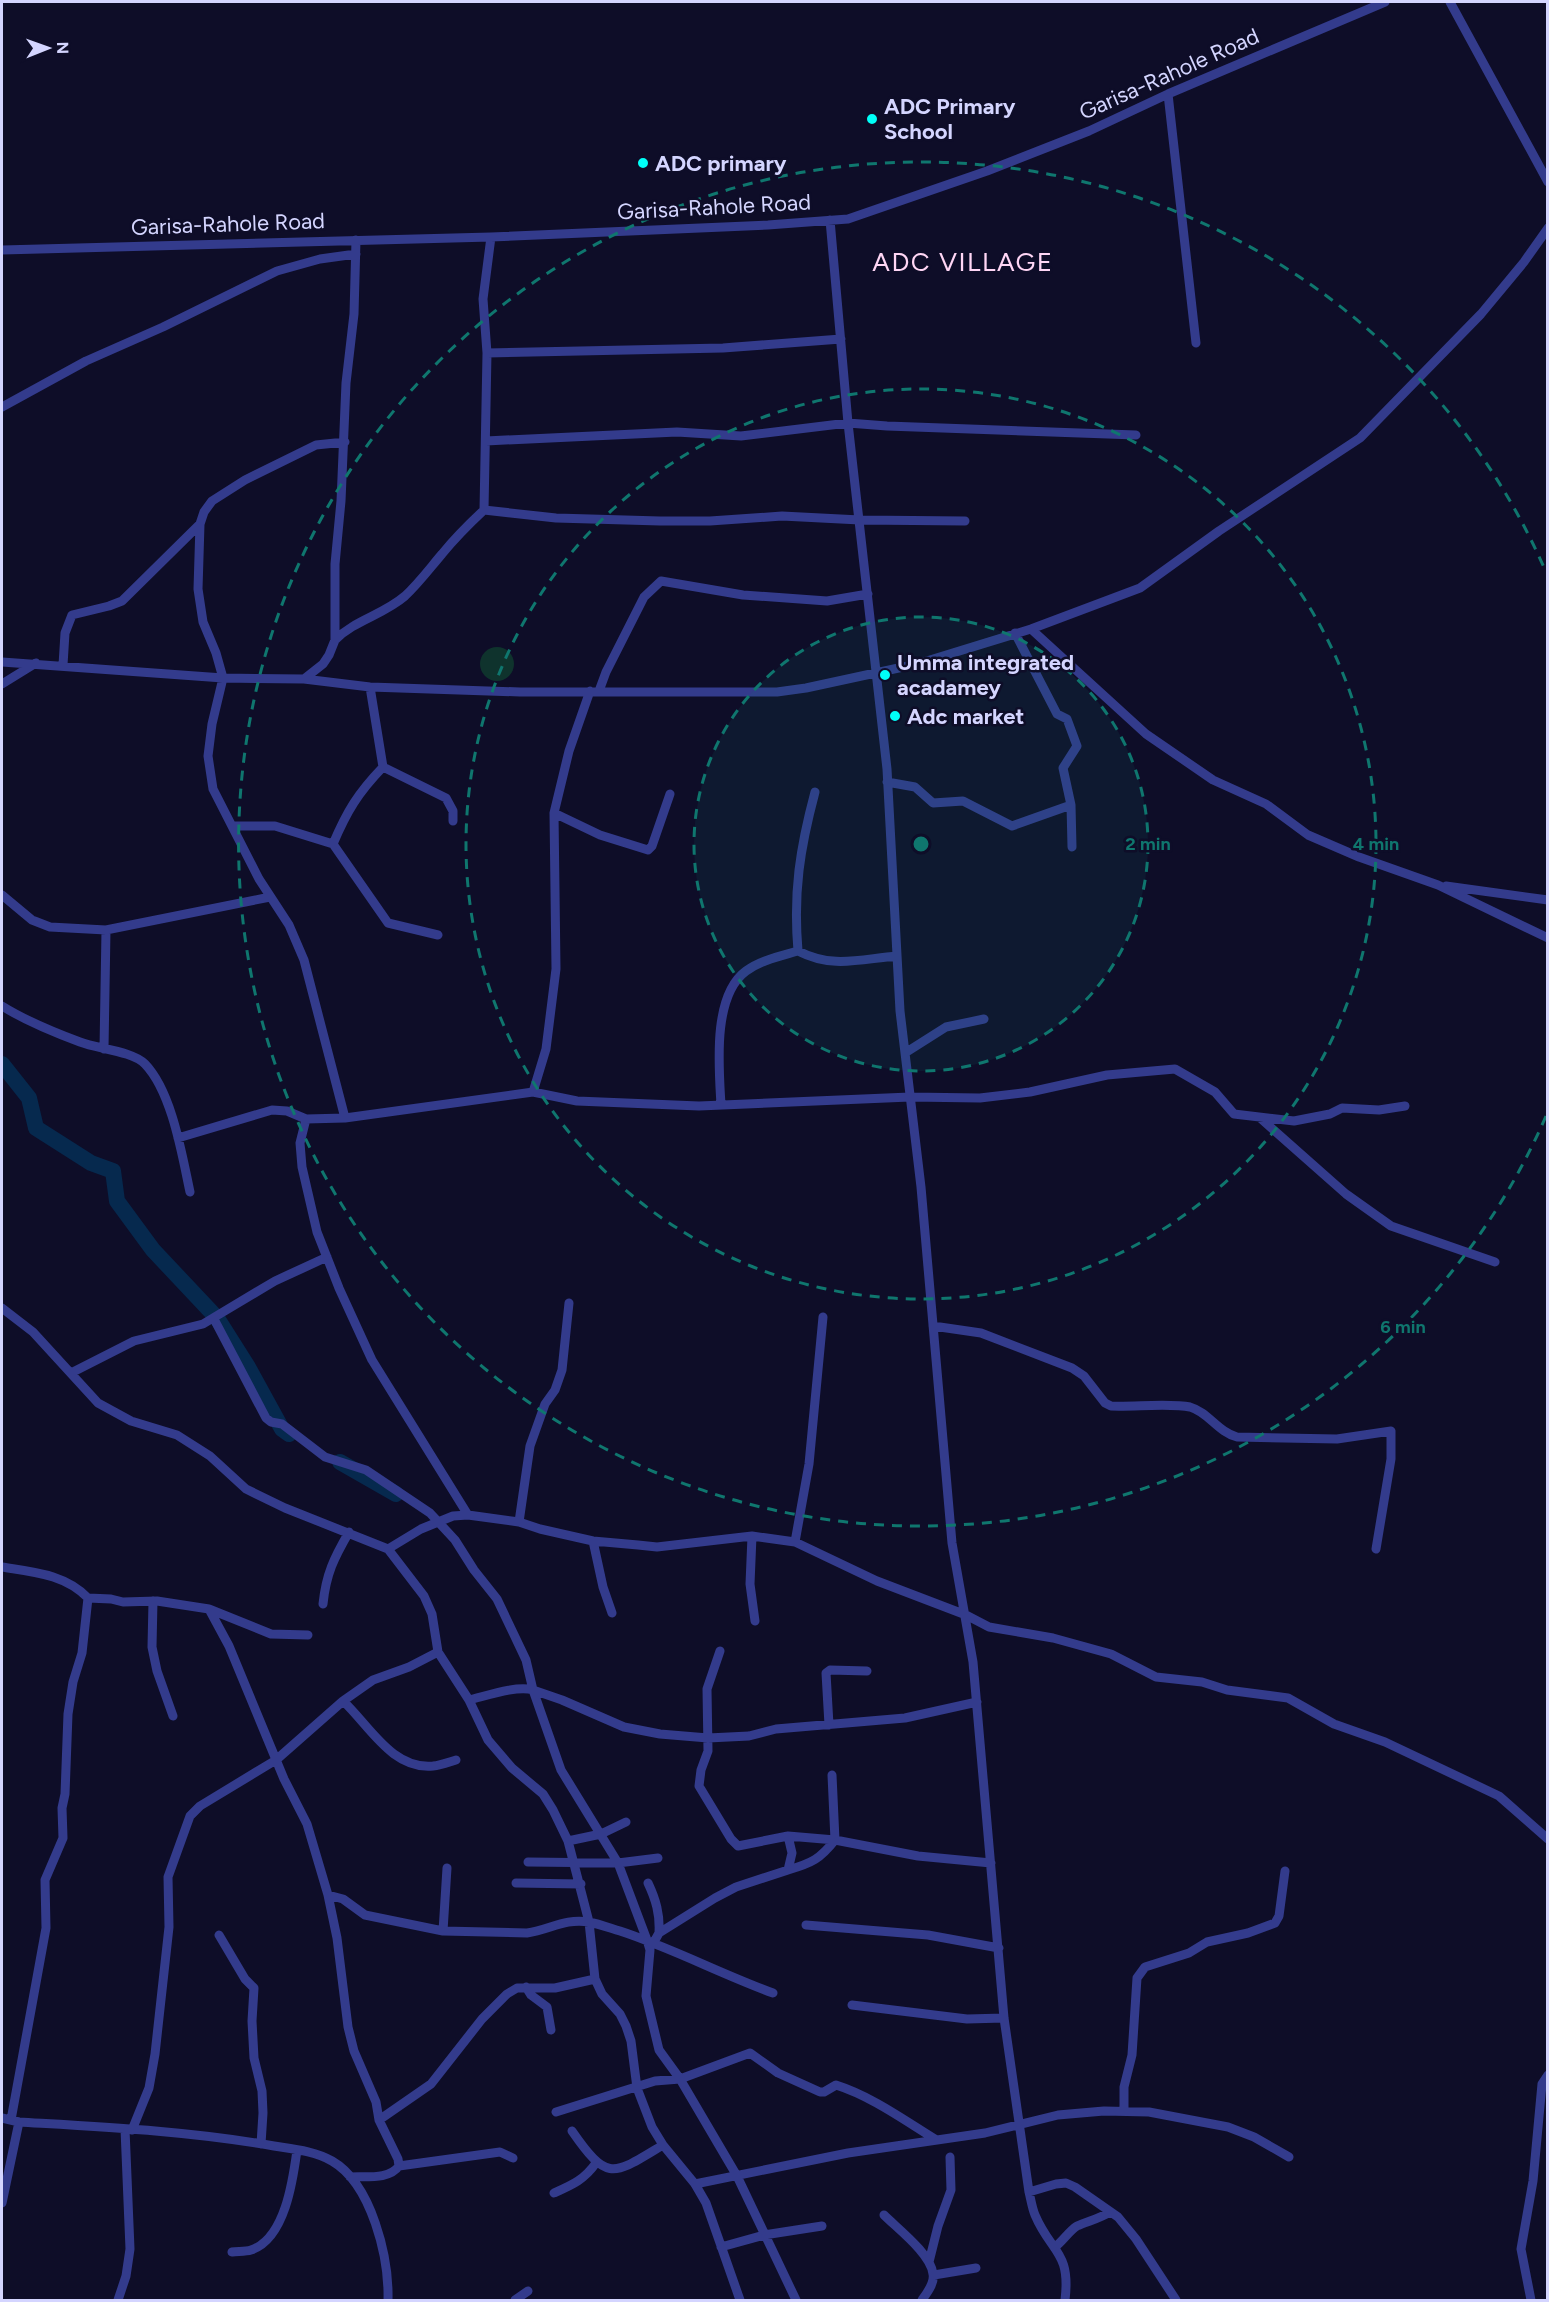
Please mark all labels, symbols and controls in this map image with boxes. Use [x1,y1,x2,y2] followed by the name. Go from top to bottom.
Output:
[18,18,78,78] north arrow
[1075,22,1263,126] street label: Garisa-Rahole Road
[53,41,72,54] text: N
[884,93,1016,145] place label: ADC Primary School
[865,112,879,126] marker: ADC Primary School
[655,150,787,177] place label: ADC primary
[636,156,650,170] marker: ADC primary
[616,188,812,226] street label: Garisa-Rahole Road
[131,207,325,241] street label: Garisa-Rahole Road
[872,246,1054,278] district label: ADC VILLAGE
[897,649,1074,701] place label: Umma integrated acadamey
[878,668,892,682] marker: Umma integrated acadamey
[907,703,1025,730] place label: Adc market
[888,709,902,723] marker: Adc market
[1125,833,1171,855] text: 2 min
[1353,833,1399,855] text: 4 min
[911,834,931,854] centre of rings
[1380,1316,1426,1338] text: 6 min

